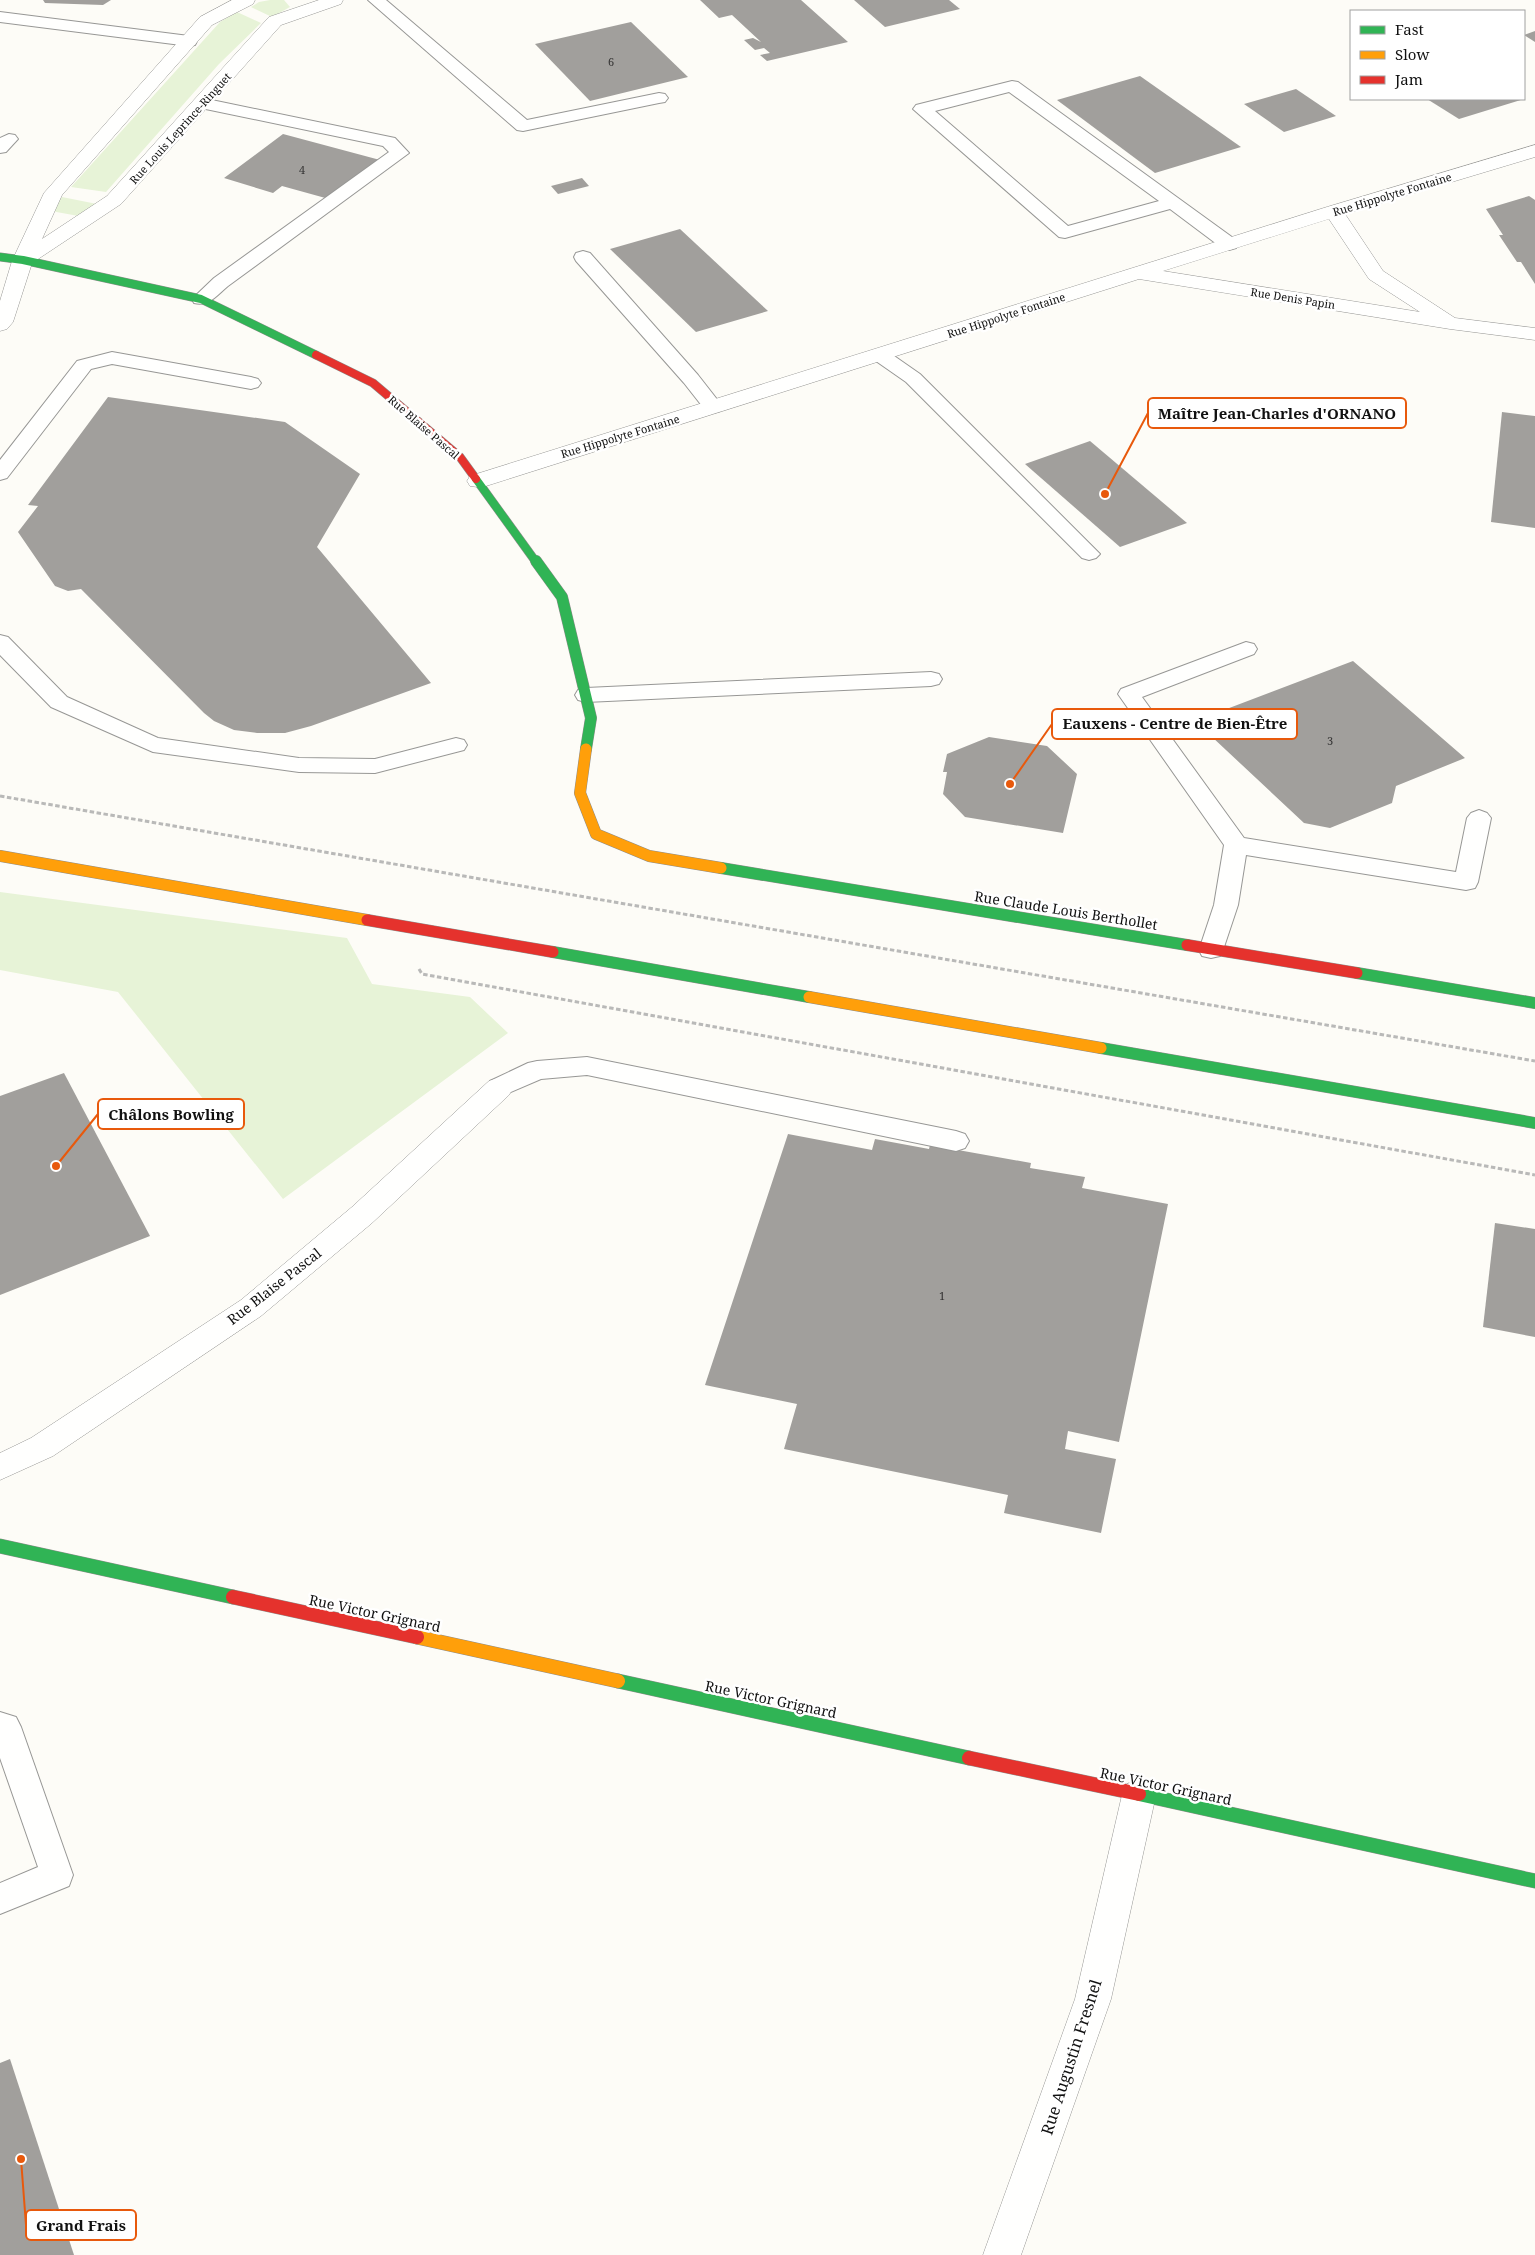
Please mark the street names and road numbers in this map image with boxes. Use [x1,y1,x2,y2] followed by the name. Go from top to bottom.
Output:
[126,69,234,187] street label: Rue Louis Leprince-Ringuet
[1331,169,1453,219] street label: Rue Hippolyte Fontaine
[1250,284,1336,312] street label: Rue Denis Papin
[945,289,1067,341] street label: Rue Hippolyte Fontaine
[385,392,463,462] street label: Rue Blaise Pascal
[559,411,681,461] street label: Rue Hippolyte Fontaine
[973,886,1159,934] street label: Rue Claude Louis Berthollet
[223,1243,325,1329] street label: Rue Blaise Pascal
[308,1590,443,1636] street label: Rue Victor Grignard
[704,1676,839,1722] street label: Rue Victor Grignard
[1099,1763,1234,1809] street label: Rue Victor Grignard
[1035,1976,1107,2138] street label: Rue Augustin Fresnel

